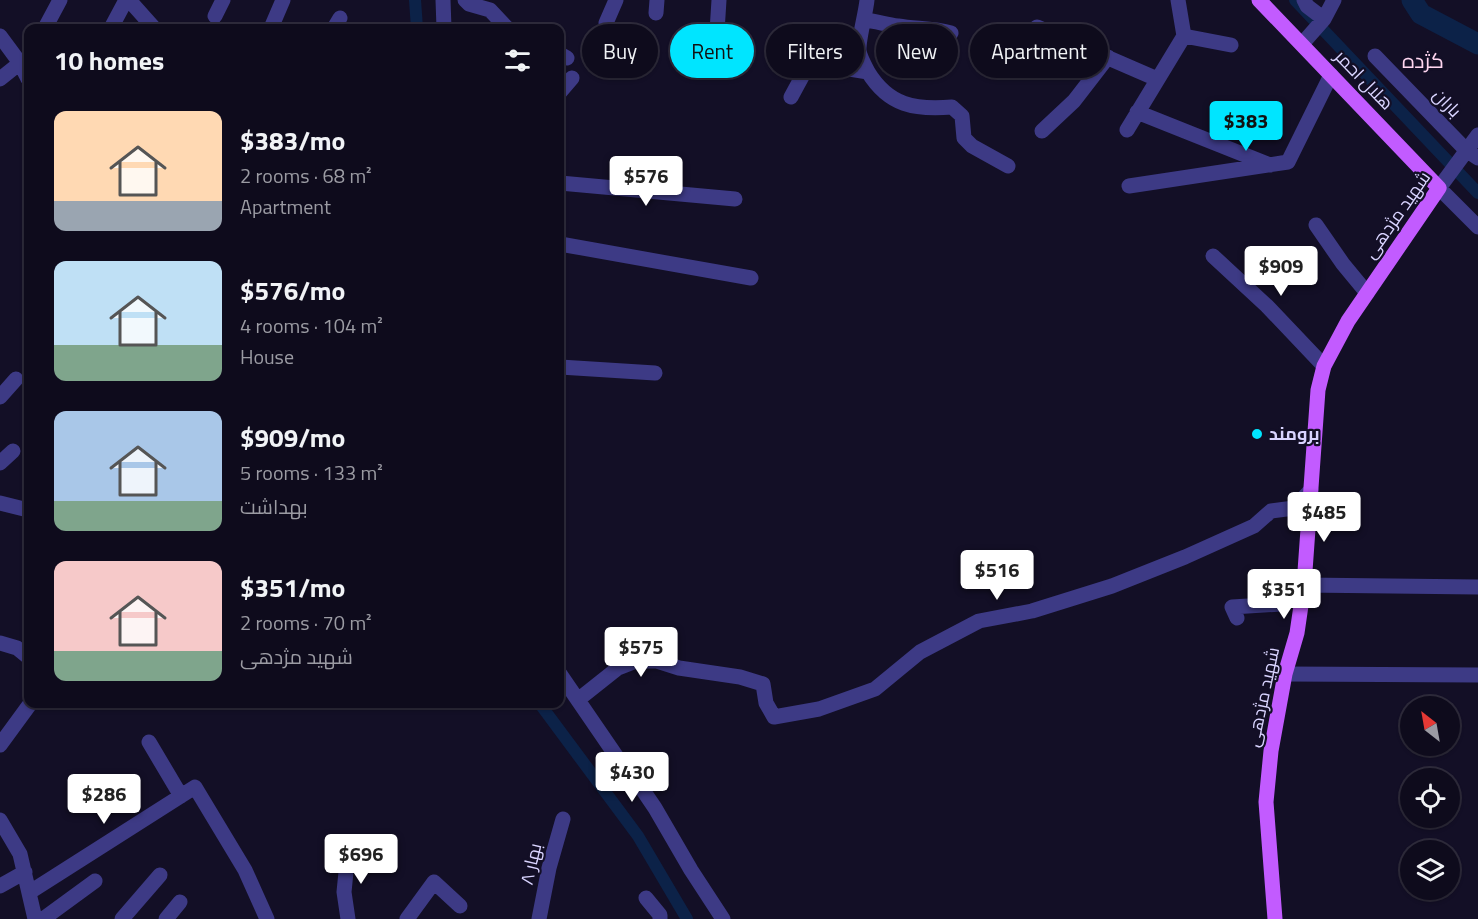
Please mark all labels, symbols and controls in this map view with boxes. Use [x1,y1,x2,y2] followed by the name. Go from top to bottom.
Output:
[582,24,658,78] chip: Buy
[670,24,754,78] chip: Rent
[766,24,864,78] chip: Filters
[876,24,958,78] chip: New
[970,24,1108,78] chip: Apartment
[54,41,164,80] text: 10 homes
[1328,43,1400,116] street label: هلال احمر
[501,44,534,77] icon: filters
[1402,44,1444,76] district label: کژده
[1427,82,1468,123] street label: باران
[1210,101,1282,152] pin: $383
[1224,105,1268,136] text: $383
[240,121,345,160] text: $383/mo
[102,135,174,207] icon: home
[610,156,682,207] pin: $576
[240,160,372,191] text: 2 rooms · 68 m²
[624,160,668,191] text: $576
[1356,165,1437,264] street label: شهید مژدهی
[240,191,331,222] text: Apartment
[1245,246,1317,297] pin: $909
[1259,250,1303,281] text: $909
[240,271,345,310] text: $576/mo
[102,285,174,357] icon: home
[240,310,383,341] text: 4 rooms · 104 m²
[240,341,294,372] text: House
[240,418,345,457] text: $909/mo
[1269,420,1320,447] place label: برومند
[1250,427,1264,441] marker: برومند
[102,435,174,507] icon: home
[240,457,383,488] text: 5 rooms · 133 m²
[240,491,308,522] text: بهداشت
[1288,492,1360,543] pin: $485
[1302,496,1346,527] text: $485
[961,550,1033,601] pin: $516
[975,554,1019,585] text: $516
[240,568,345,607] text: $351/mo
[1248,569,1320,620] pin: $351
[1262,573,1306,604] text: $351
[102,585,174,657] icon: home
[240,607,372,638] text: 2 rooms · 70 m²
[605,627,677,678] pin: $575
[619,631,663,662] text: $575
[240,641,353,672] text: شهید مژدهی
[1239,644,1286,749] street label: شهید مژدهی
[1400,696,1460,756] north arrow
[1400,696,1460,900] map controls
[596,752,668,803] pin: $430
[610,756,654,787] text: $430
[1400,768,1460,828] button: locate
[68,774,140,825] pin: $286
[82,778,126,809] text: $286
[325,834,397,885] pin: $696
[339,838,383,869] text: $696
[513,840,548,887] street label: بهار ۸
[1400,840,1460,900] button: layers

